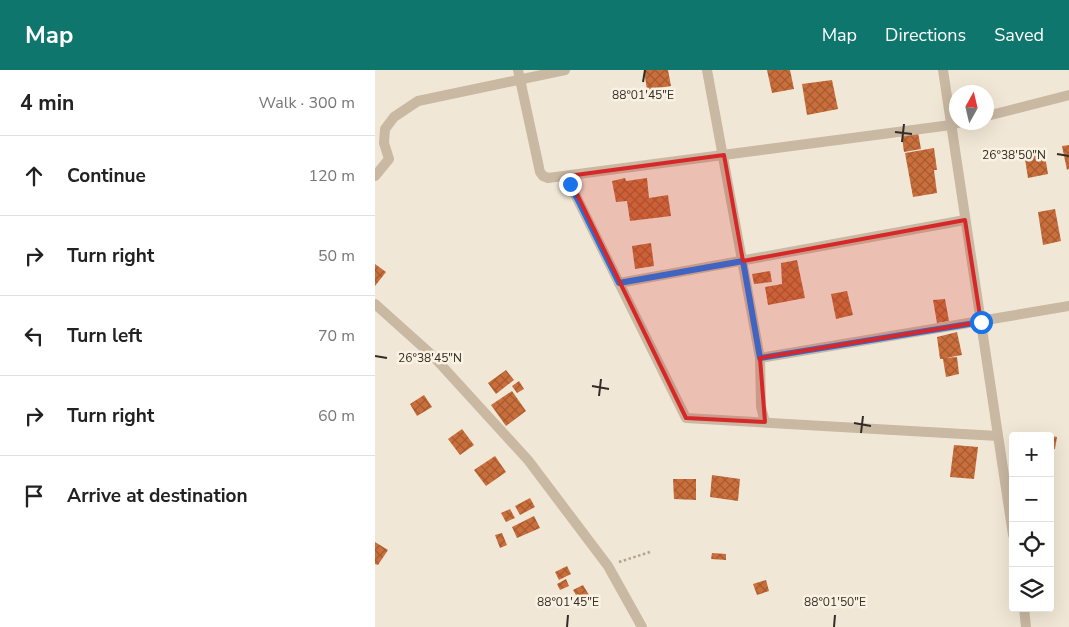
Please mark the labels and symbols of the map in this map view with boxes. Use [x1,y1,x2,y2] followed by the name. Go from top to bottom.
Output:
[949,85,994,130] north arrow
[612,87,674,103] text: 88°01'45"E
[982,147,1046,163] text: 26°38'50"N
[559,173,582,196] route end
[970,311,993,334] route start
[398,350,462,366] text: 26°38'45"N
[537,594,599,610] text: 88°01'45"E
[804,594,866,610] text: 88°01'50"E

